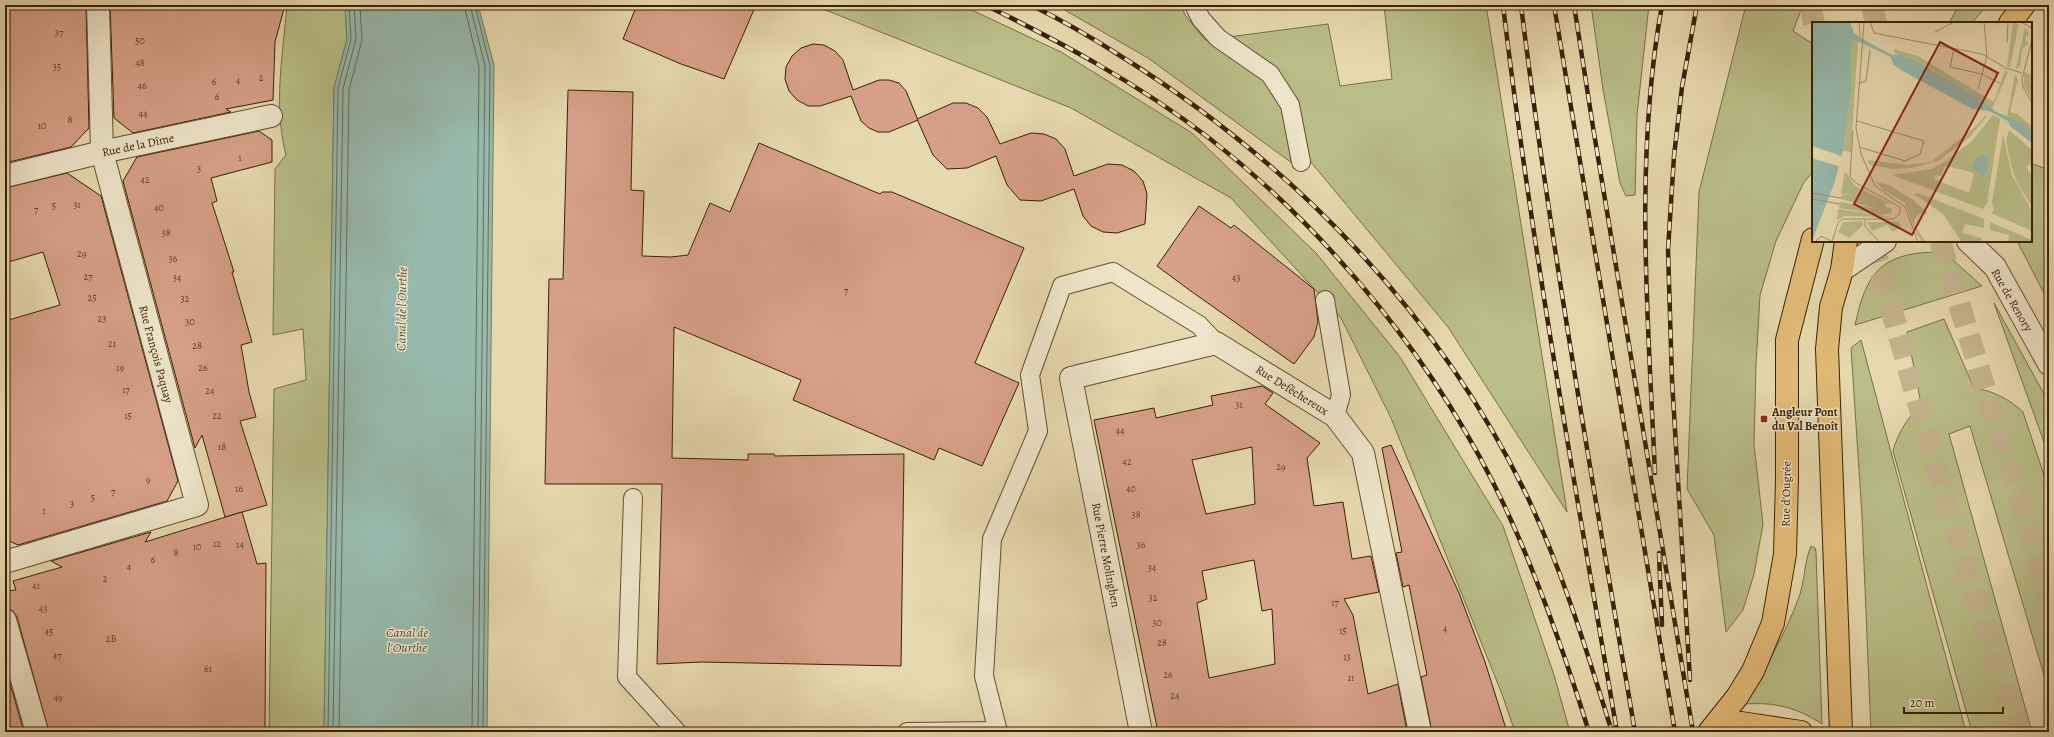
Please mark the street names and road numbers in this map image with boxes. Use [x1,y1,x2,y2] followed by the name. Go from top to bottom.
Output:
[100,130,176,160] street label: Rue de la Dîme
[1987,265,2037,335] street label: Rue de Renory
[135,303,177,405] street label: Rue François Paquay
[1253,361,1332,419] street label: Rue Defêchereux
[1777,461,1795,527] street label: Rue d'Ougrée
[1088,501,1124,609] street label: Rue Pierre Molinghen

